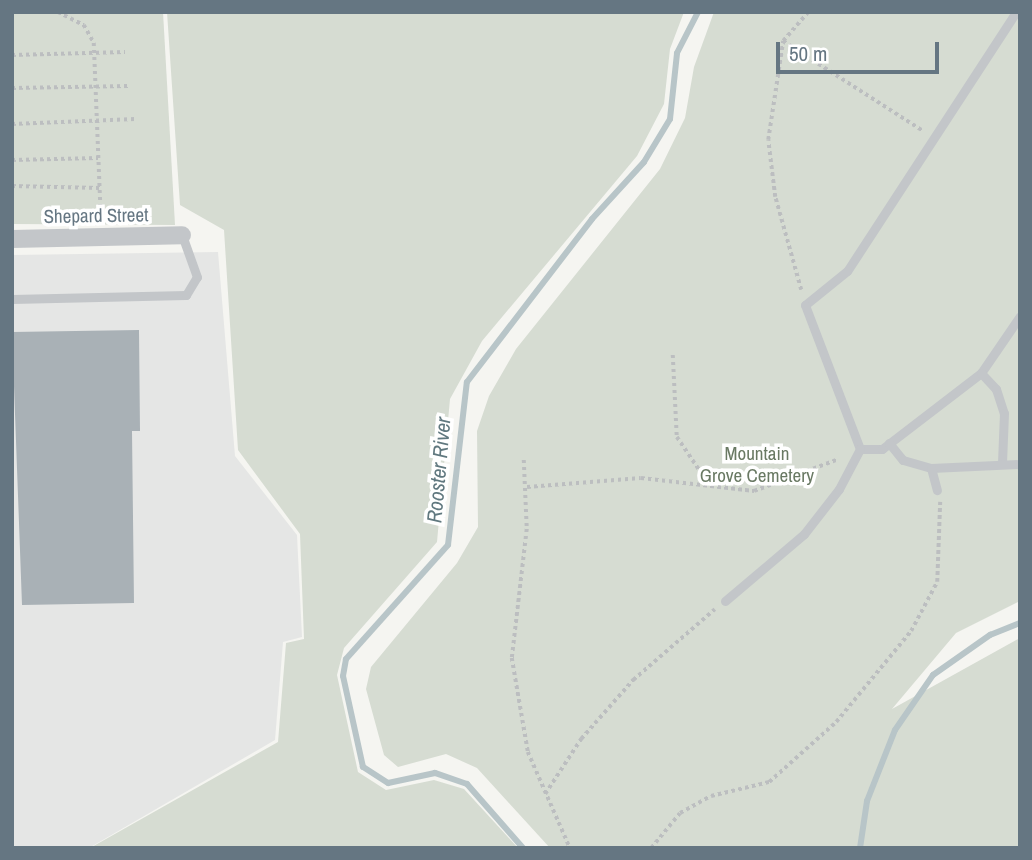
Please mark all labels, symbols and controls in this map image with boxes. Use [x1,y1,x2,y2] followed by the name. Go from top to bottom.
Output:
[780,28,943,72] scale bar
[789,39,827,68] text: 50 m
[43,204,149,228] street label: Shepard Street
[422,416,456,524] water label: Rooster River
[700,443,814,487] park label: Mountain Grove Cemetery

